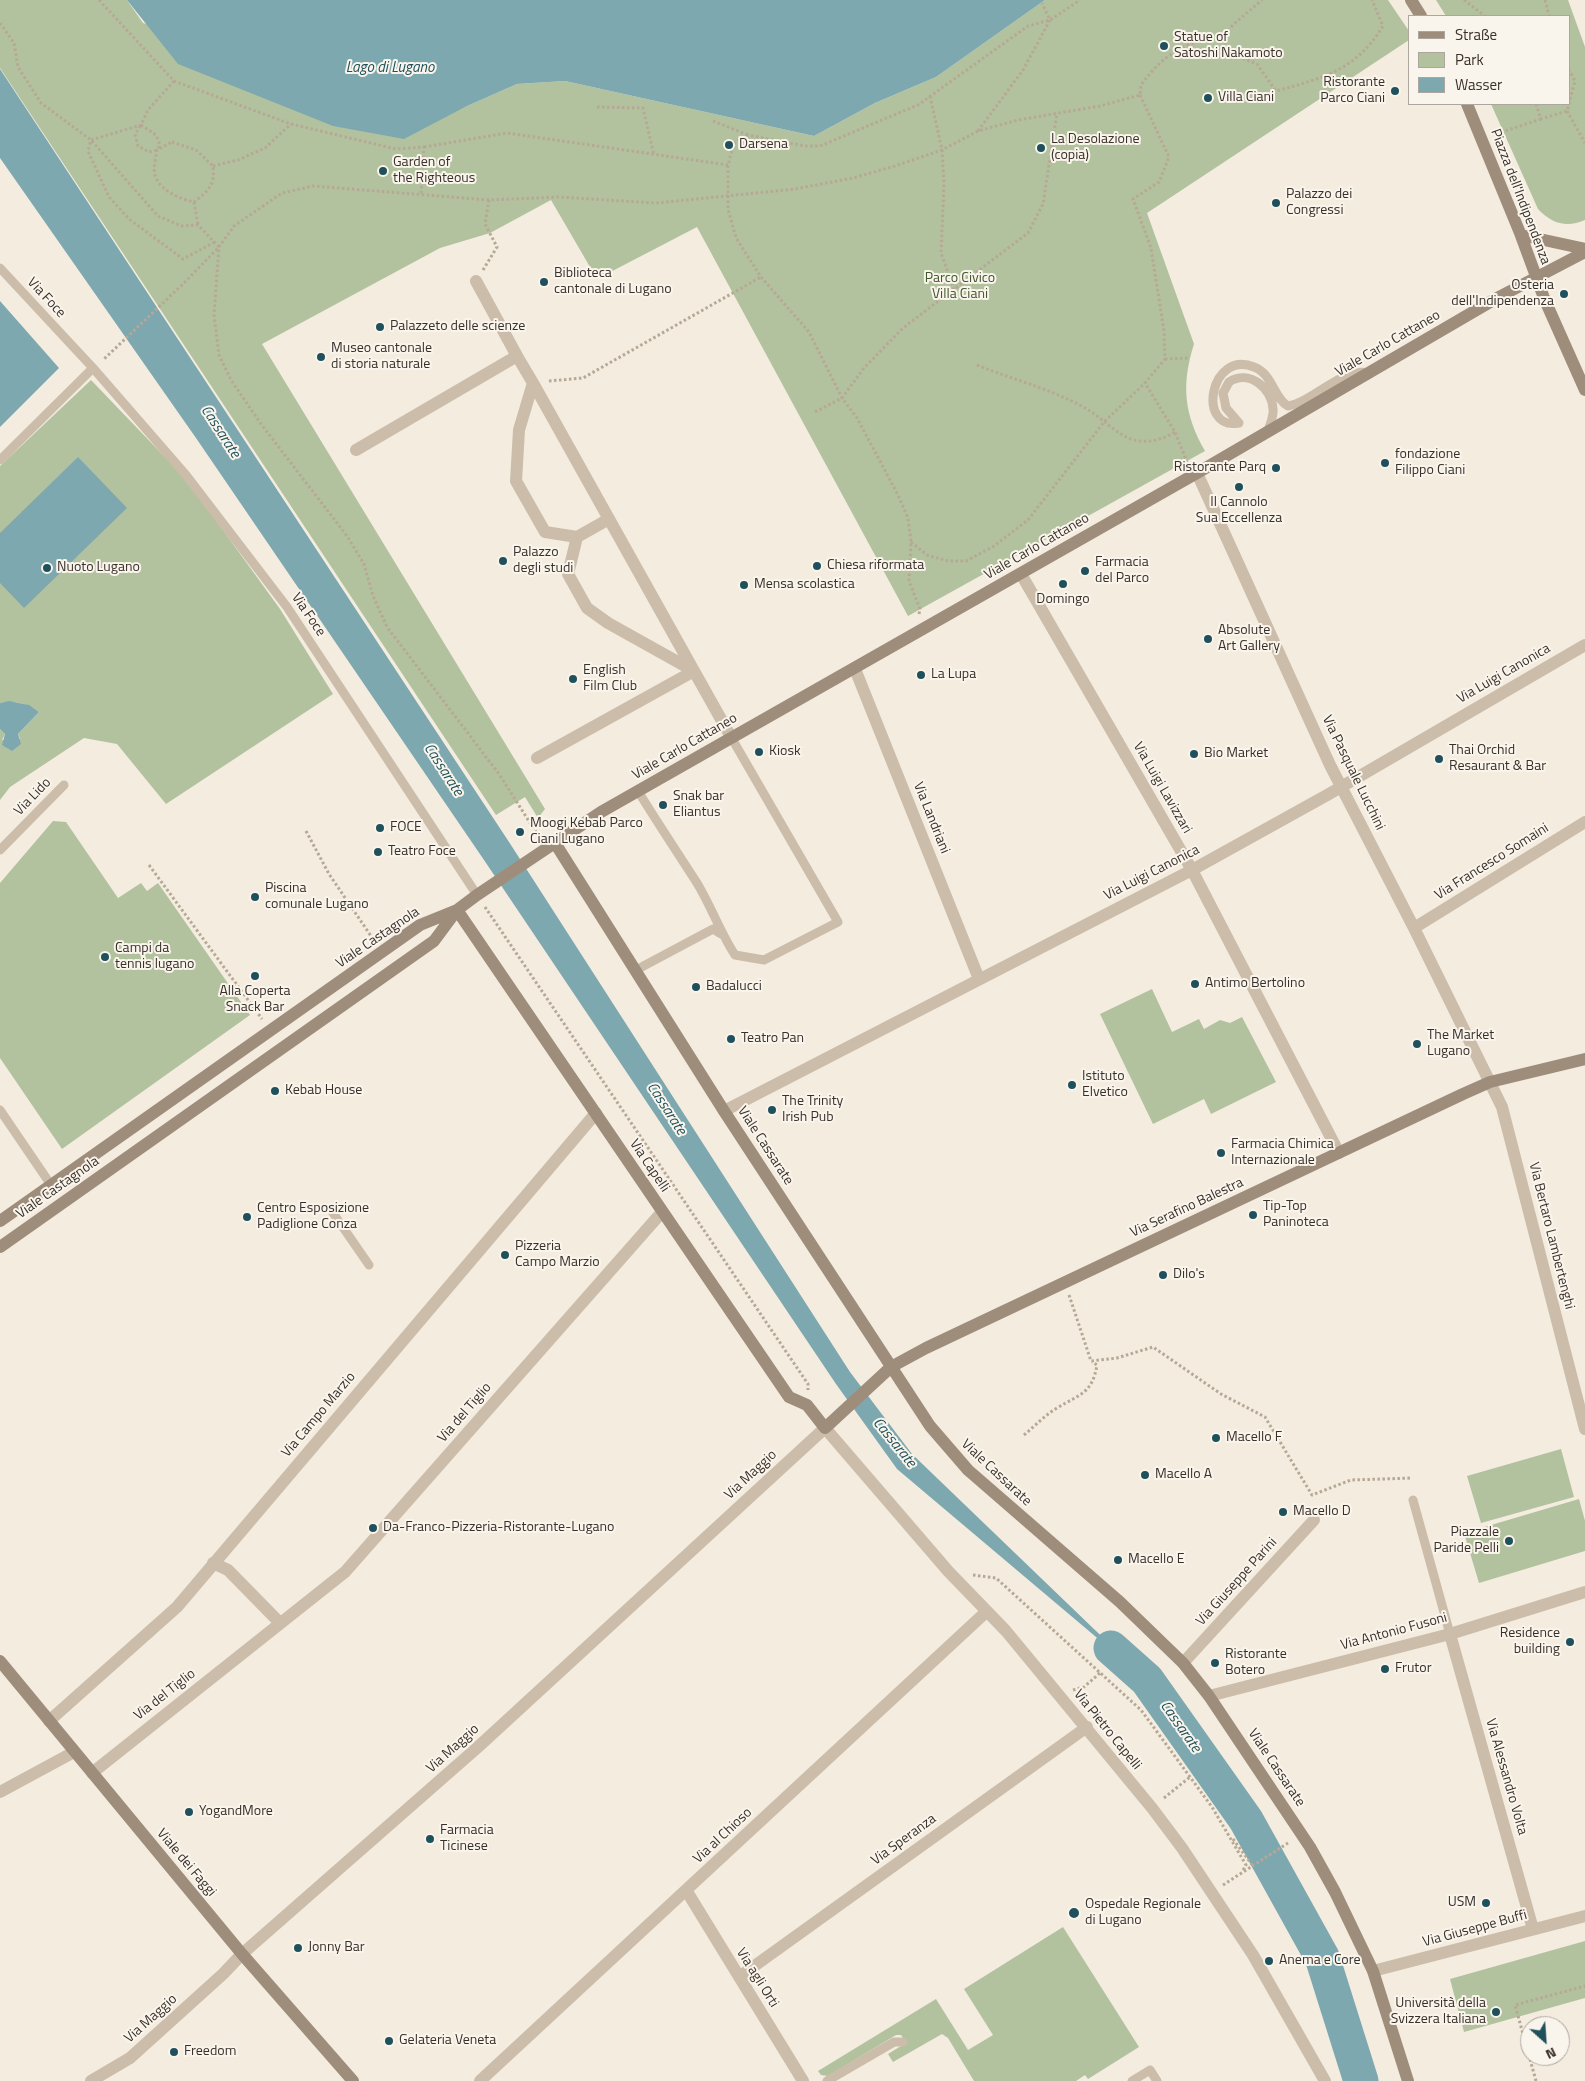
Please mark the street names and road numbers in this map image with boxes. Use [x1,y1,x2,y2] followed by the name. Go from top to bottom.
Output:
[1486,127,1554,267] street label: Piazza dell'Indipendenza
[23,274,69,322] street label: Via Foce
[1333,307,1443,381] street label: Viale Carlo Cattaneo
[982,510,1092,584] street label: Viale Carlo Cattaneo
[287,590,329,640] street label: Via Foce
[1454,640,1554,708] street label: Via Luigi Canonica
[630,710,740,784] street label: Viale Carlo Cattaneo
[1318,713,1388,833] street label: Via Pasquale Lucchini
[1129,739,1195,837] street label: Via Luigi Lavizzari
[11,775,55,819] street label: Via Lido
[909,780,953,856] street label: Via Landriani
[1432,820,1552,904] street label: Via Francesco Somaini
[1101,842,1203,904] street label: Via Luigi Canonica
[333,904,423,972] street label: Viale Castagnola
[733,1104,797,1188] street label: Viale Cassarate
[625,1136,673,1196] street label: Via Capelli
[13,1153,103,1223] street label: Viale Castagnola
[1525,1161,1577,1311] street label: Via Bertaro Lambertenghi
[1128,1174,1246,1242] street label: Via Serafino Balestra
[279,1369,359,1461] street label: Via Campo Marzio
[435,1380,495,1446] street label: Via del Tiglio
[957,1436,1035,1510] street label: Viale Cassarate
[722,1447,780,1503] street label: Via Maggio
[1193,1535,1281,1629] street label: Via Giuseppe Parini
[1339,1610,1449,1654] street label: Via Antonio Fusoni
[131,1666,199,1724] street label: Via del Tiglio
[1070,1686,1144,1774] street label: Via Pietro Capelli
[1481,1717,1531,1837] street label: Via Alessandro Volta
[423,1721,483,1777] street label: Via Maggio
[1244,1726,1308,1810] street label: Viale Cassarate
[690,1805,756,1867] street label: Via al Chioso
[868,1811,940,1869] street label: Via Speranza
[153,1826,219,1900] street label: Viale dei Faggi
[1421,1907,1529,1951] street label: Via Giuseppe Buffi
[732,1945,782,2011] street label: Via agli Orti
[121,1991,181,2047] street label: Via Maggio

